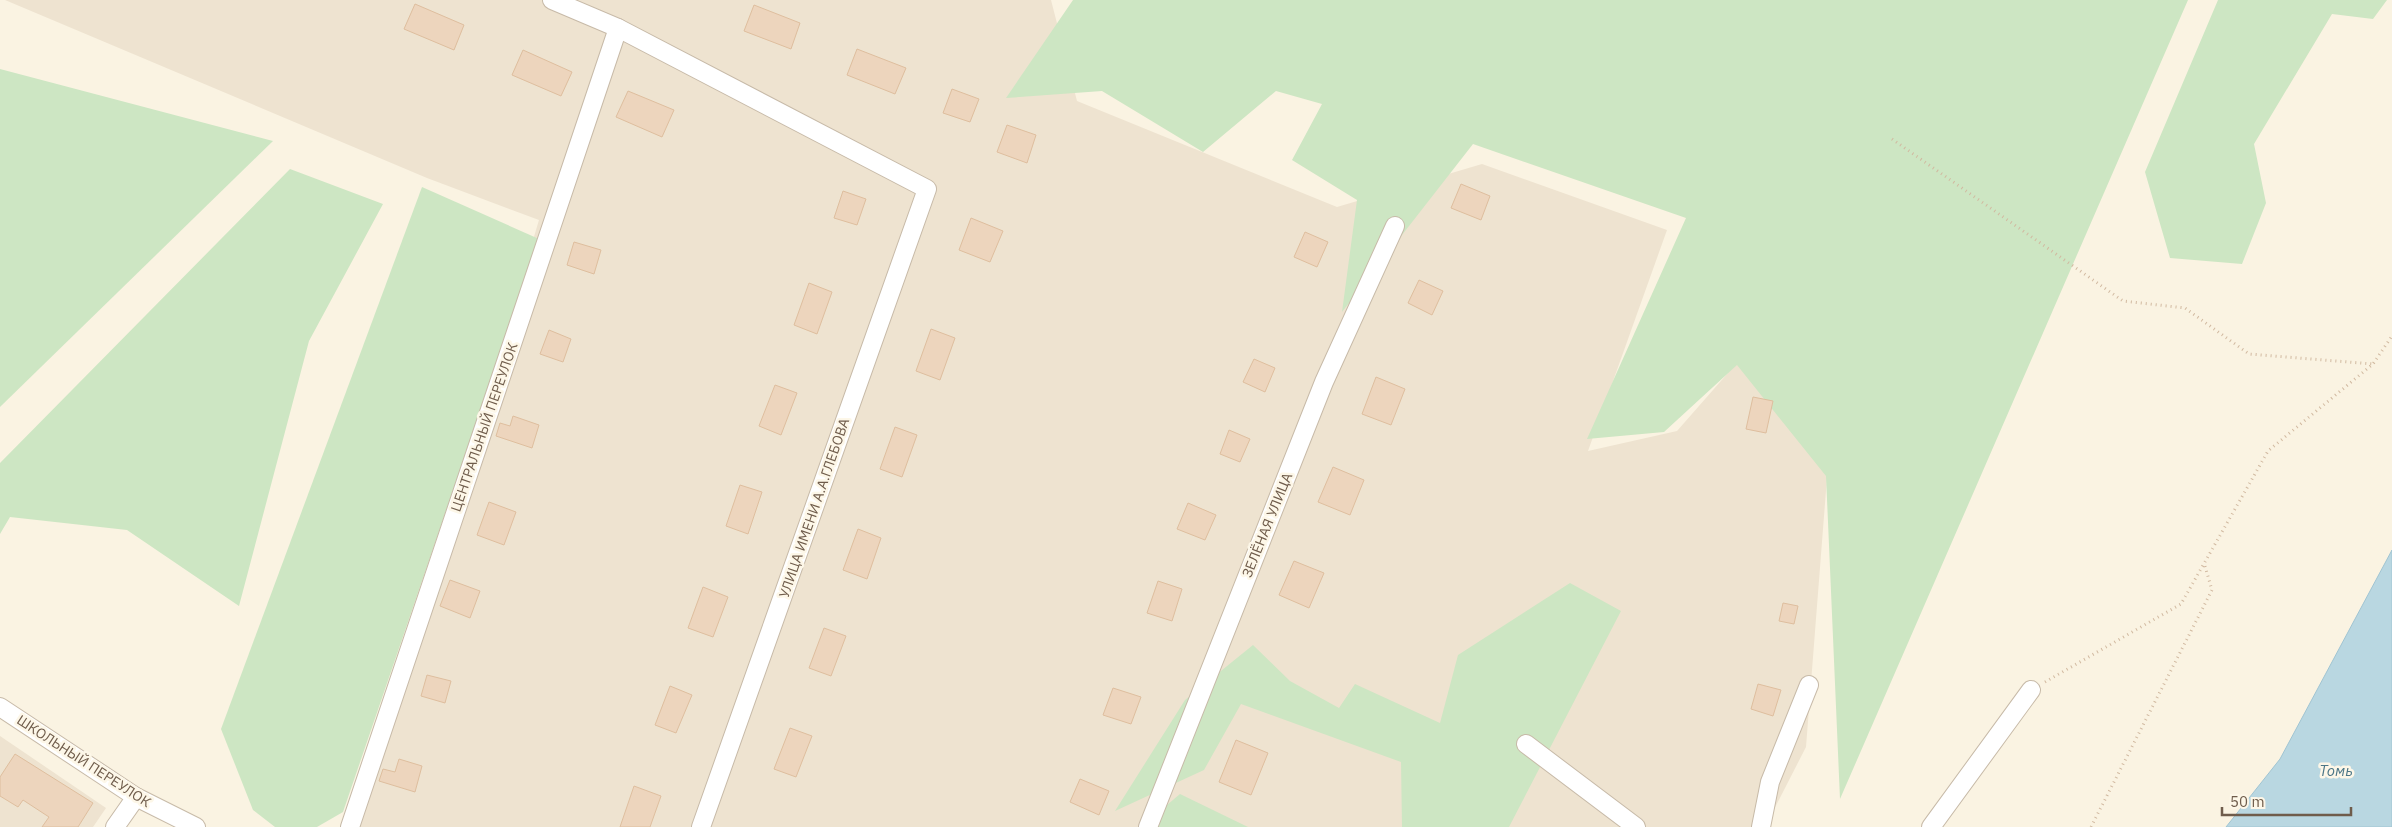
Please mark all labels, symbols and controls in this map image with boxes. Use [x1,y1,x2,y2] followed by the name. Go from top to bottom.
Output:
[446,340,521,514] street label: ЦЕНТРАЛЬНЫЙ ПЕРЕУЛОК
[775,416,853,600] street label: УЛИЦА ИМЕНИ А.А.ГЛЕБОВА
[1238,470,1296,580] street label: ЗЕЛЁНАЯ УЛИЦА
[13,710,155,811] street label: ШКОЛЬНЫЙ ПЕРЕУЛОК
[2319,761,2353,780] water label: Томь
[2222,784,2351,816] scale bar
[2230,792,2265,811] text: 50 m

